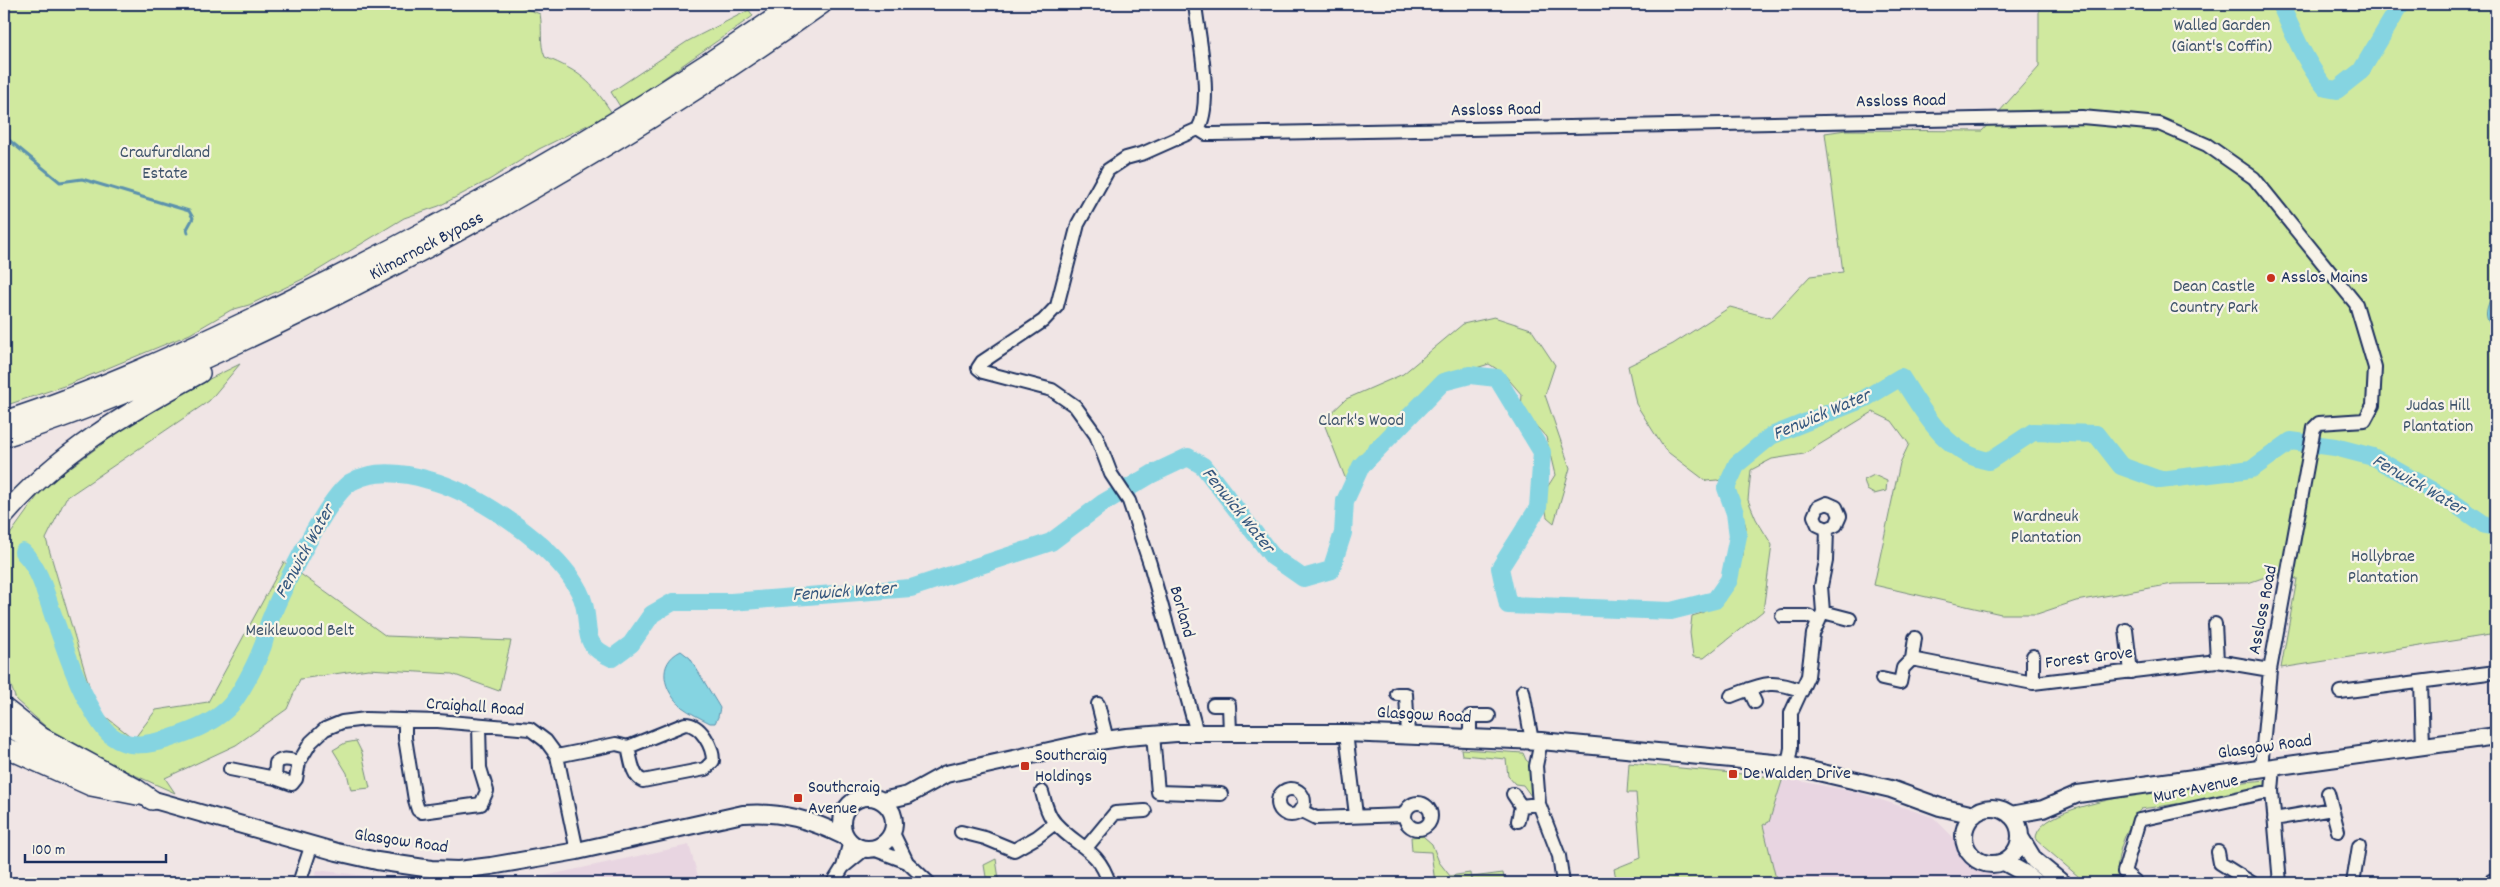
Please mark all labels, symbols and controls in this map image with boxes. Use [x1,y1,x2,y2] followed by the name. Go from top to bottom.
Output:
[2172,14,2272,60] park label: Walled Garden (Giant's Coffin)
[1856,89,1946,115] street label: Assloss Road
[1451,98,1541,124] street label: Assloss Road
[120,141,210,187] park label: Craufurdland Estate
[365,206,489,288] street label: Kilmarnock Bypass
[2281,266,2368,291] place label: Asslos Mains
[2265,272,2277,284] marker: Asslos Mains
[2170,275,2258,321] park label: Dean Castle Country Park
[1769,383,1877,449] water label: Fenwick Water
[2403,394,2473,440] park label: Judas Hill Plantation
[1318,409,1404,434] park label: Clark's Wood
[2367,448,2471,525] water label: Fenwick Water
[1194,462,1281,561] water label: Fenwick Water
[269,499,344,604] water label: Fenwick Water
[2011,505,2081,551] park label: Wardneuk Plantation
[2348,545,2418,591] park label: Hollybrae Plantation
[2243,563,2285,657] street label: Assloss Road
[792,576,898,610] water label: Fenwick Water
[1162,583,1200,641] street label: Borland
[246,619,355,644] park label: Meiklewood Belt
[2044,641,2134,677] street label: Forest Grove
[425,692,525,724] street label: Craighall Road
[1376,701,1472,731] street label: Glasgow Road
[2216,729,2314,767] street label: Glasgow Road
[1035,744,1107,790] place label: Southcraig Holdings
[1019,760,1031,772] marker: Southcraig Holdings
[1743,762,1851,787] place label: De Walden Drive
[1727,768,1739,780] marker: De Walden Drive
[2151,769,2241,811] street label: Mure Avenue
[808,776,880,822] place label: Southcraig Avenue
[792,792,804,804] marker: Southcraig Avenue
[352,823,450,861] street label: Glasgow Road
[25,832,166,864] scale bar
[32,840,65,862] text: 100 m

